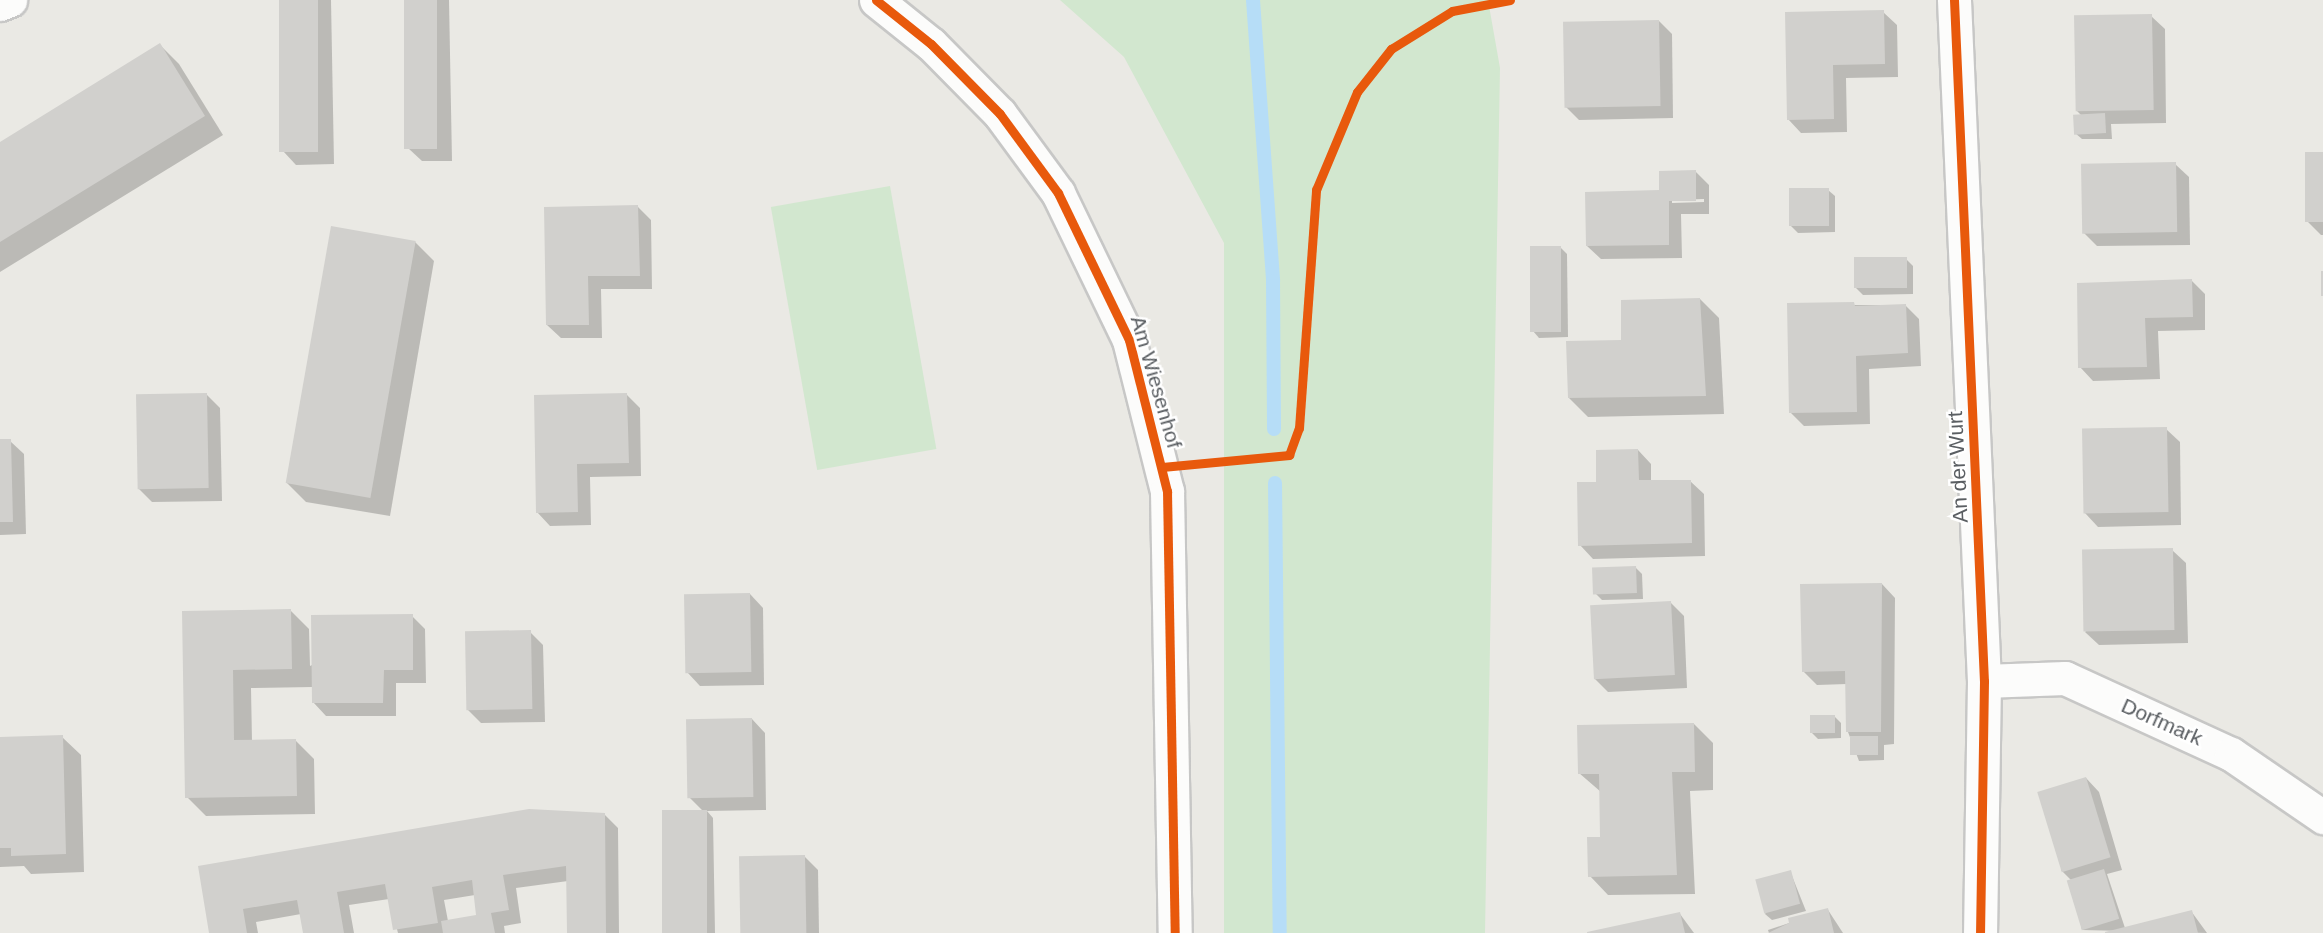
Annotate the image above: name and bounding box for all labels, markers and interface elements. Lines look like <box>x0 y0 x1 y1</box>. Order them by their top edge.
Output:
street label: Am Wiesenhof <box>1125 313 1187 451</box>
street label: An der Wurt <box>1942 411 1974 523</box>
street label: Dorfmark <box>2117 693 2207 751</box>

